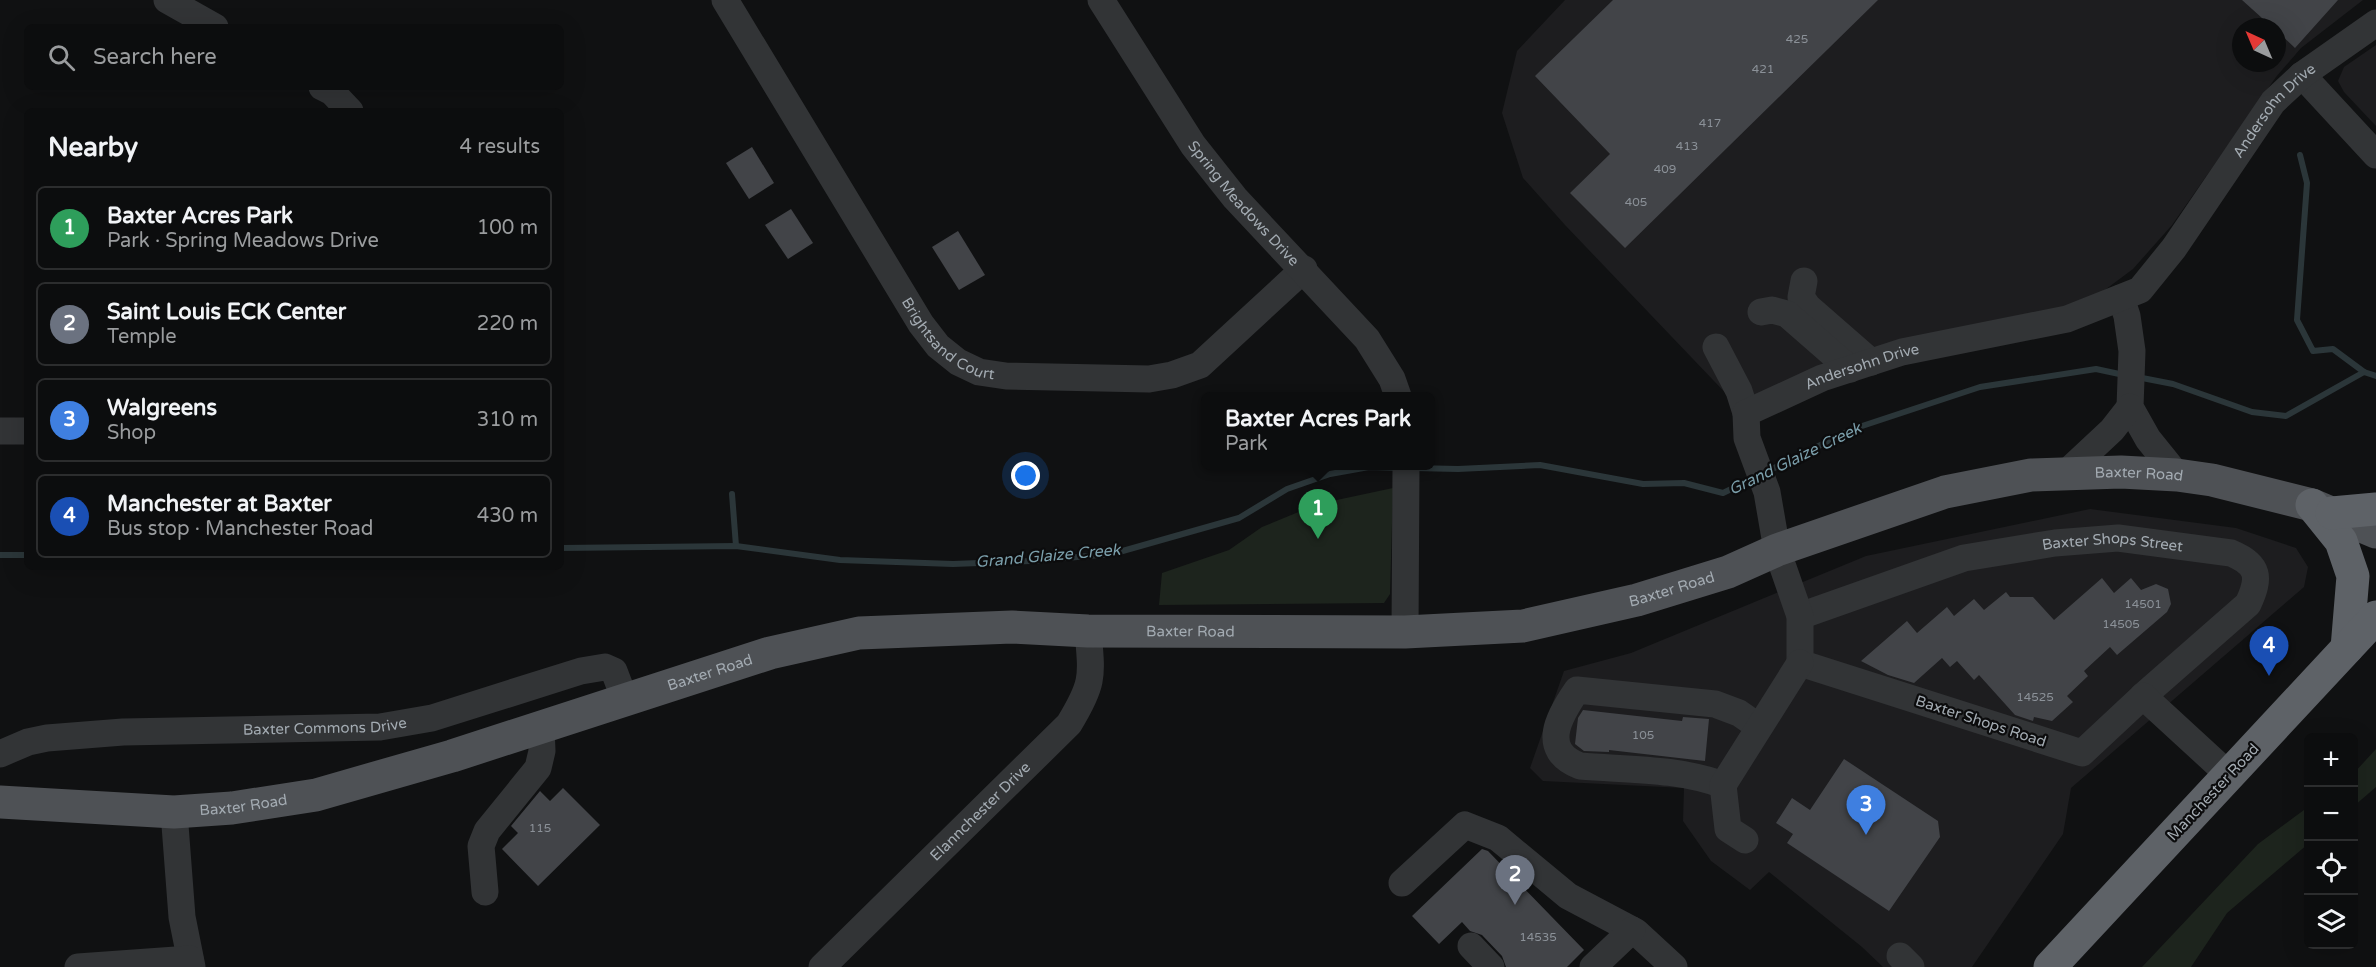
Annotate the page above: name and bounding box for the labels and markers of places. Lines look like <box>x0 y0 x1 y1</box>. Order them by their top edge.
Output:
pin: 1 <box>1298 490 1338 539</box>
pin: 4 <box>2250 626 2288 676</box>
pin: 3 <box>1846 786 1886 835</box>
pin: 2 <box>1496 856 1534 905</box>

